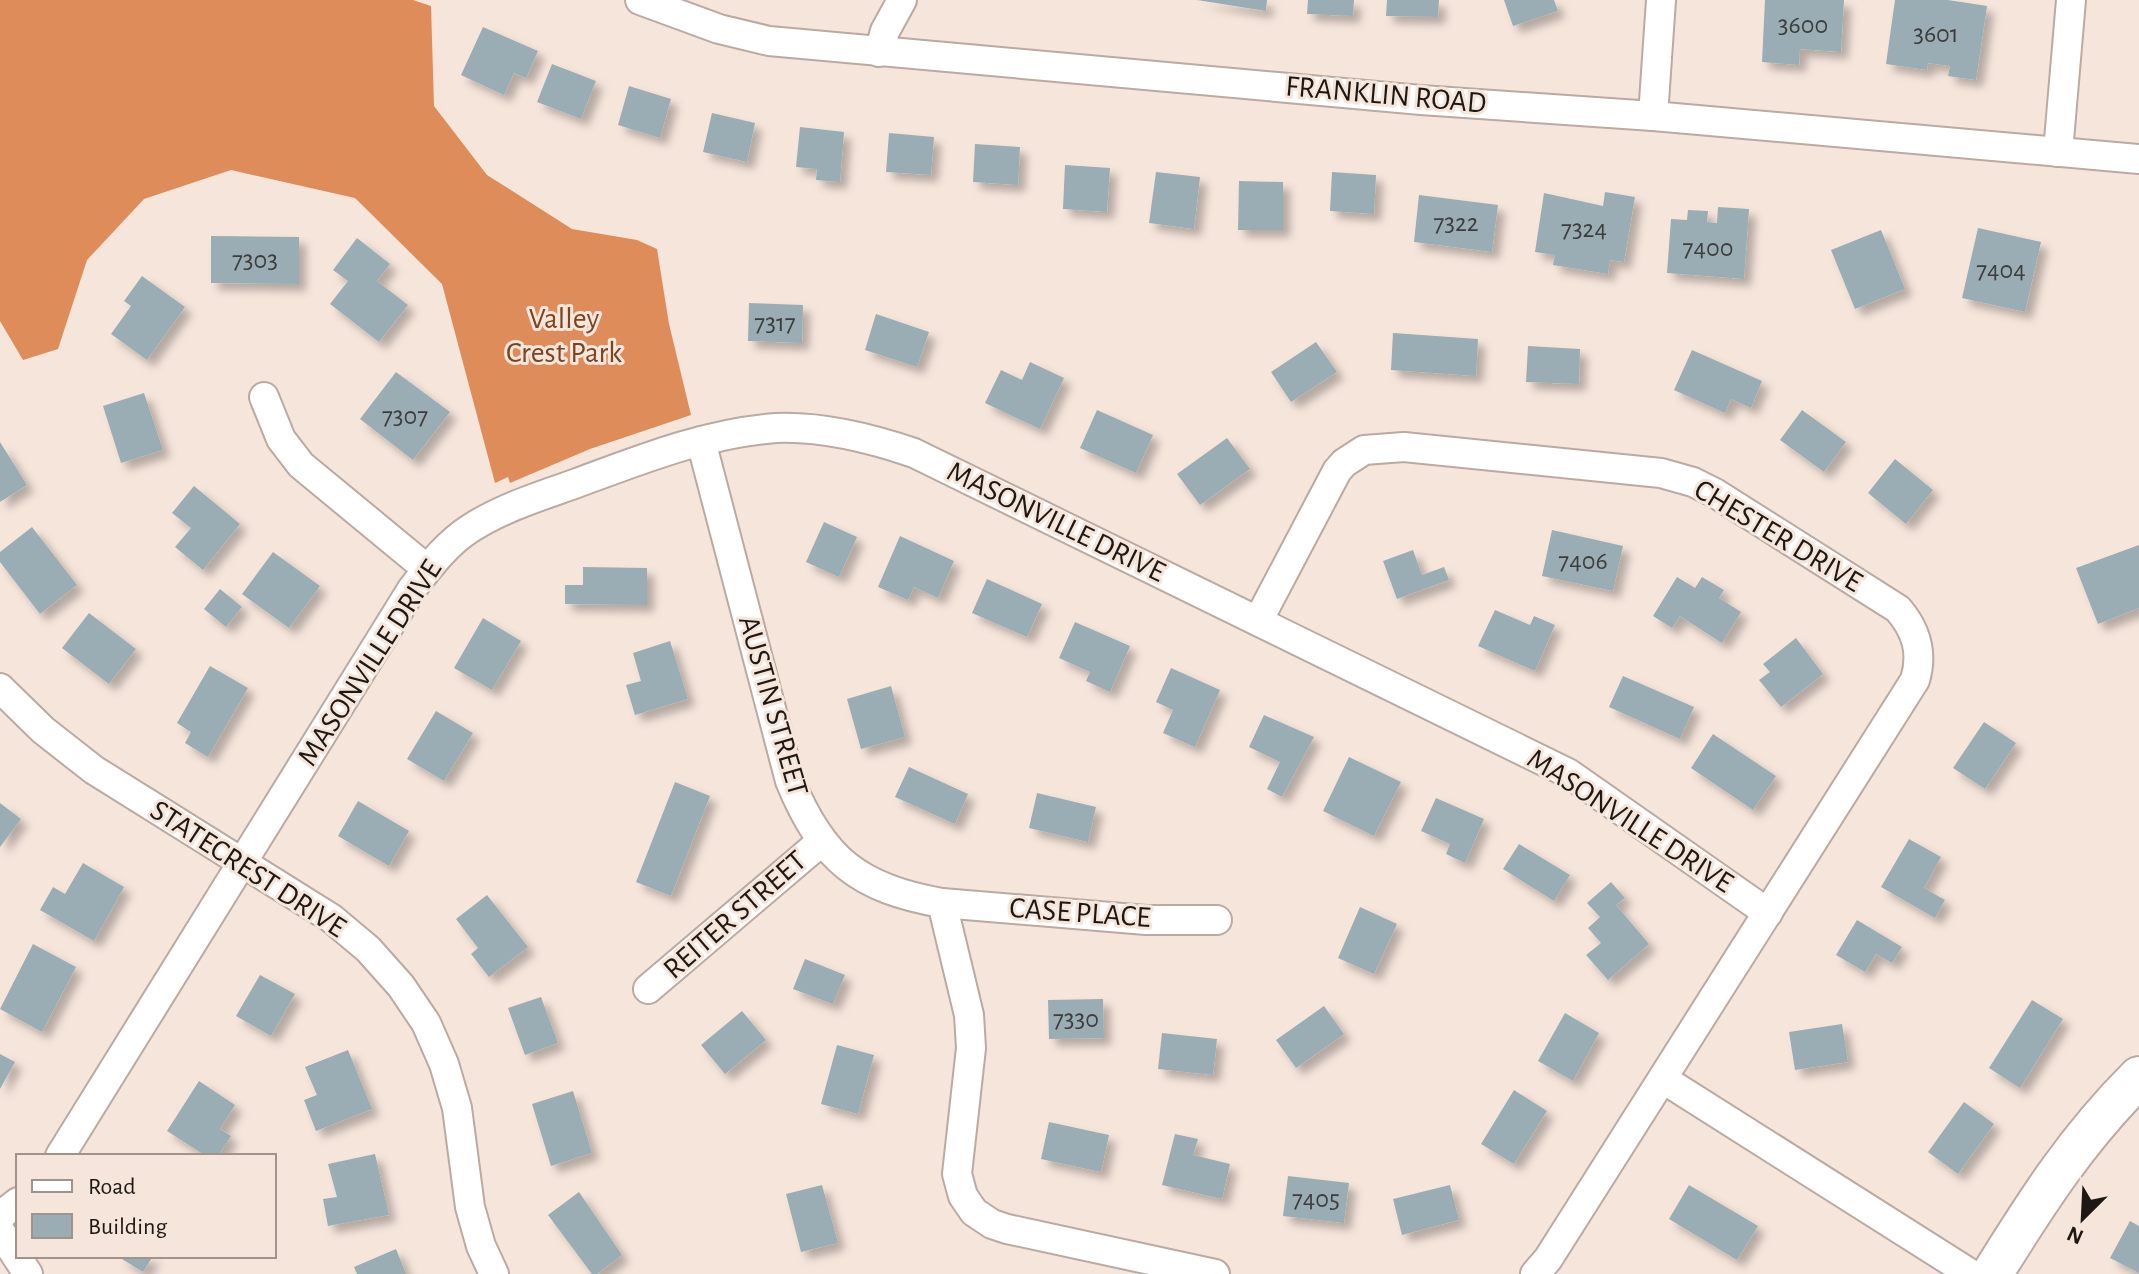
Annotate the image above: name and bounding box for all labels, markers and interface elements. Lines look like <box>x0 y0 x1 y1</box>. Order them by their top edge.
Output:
house number: 3600 <box>1778 12 1828 38</box>
house number: 3601 <box>1913 21 1959 47</box>
street label: FRANKLIN ROAD <box>1284 71 1488 119</box>
house number: 7322 <box>1433 210 1479 236</box>
house number: 7324 <box>1561 216 1607 242</box>
house number: 7400 <box>1683 235 1733 261</box>
house number: 7303 <box>232 247 278 273</box>
house number: 7404 <box>1976 257 2026 283</box>
park label: Valley Crest Park <box>506 304 622 368</box>
house number: 7317 <box>754 310 796 336</box>
house number: 7307 <box>382 403 428 429</box>
street label: MASONVILLE DRIVE <box>942 456 1170 588</box>
street label: CHESTER DRIVE <box>1689 474 1867 598</box>
house number: 7406 <box>1558 548 1608 574</box>
street label: MASONVILLE DRIVE <box>292 555 448 771</box>
street label: AUSTIN STREET <box>733 612 813 800</box>
street label: MASONVILLE DRIVE <box>1522 743 1738 899</box>
street label: STATECREST DRIVE <box>145 795 351 943</box>
street label: REITER STREET <box>658 845 812 985</box>
street label: CASE PLACE <box>1008 893 1152 933</box>
house number: 7330 <box>1053 1006 1099 1032</box>
legend <box>16 1154 276 1258</box>
text: Road <box>88 1175 136 1199</box>
north arrow <box>2043 1178 2123 1258</box>
house number: 7405 <box>1292 1186 1340 1212</box>
text: Building <box>88 1215 167 1239</box>
text: N <box>2064 1222 2087 1249</box>

